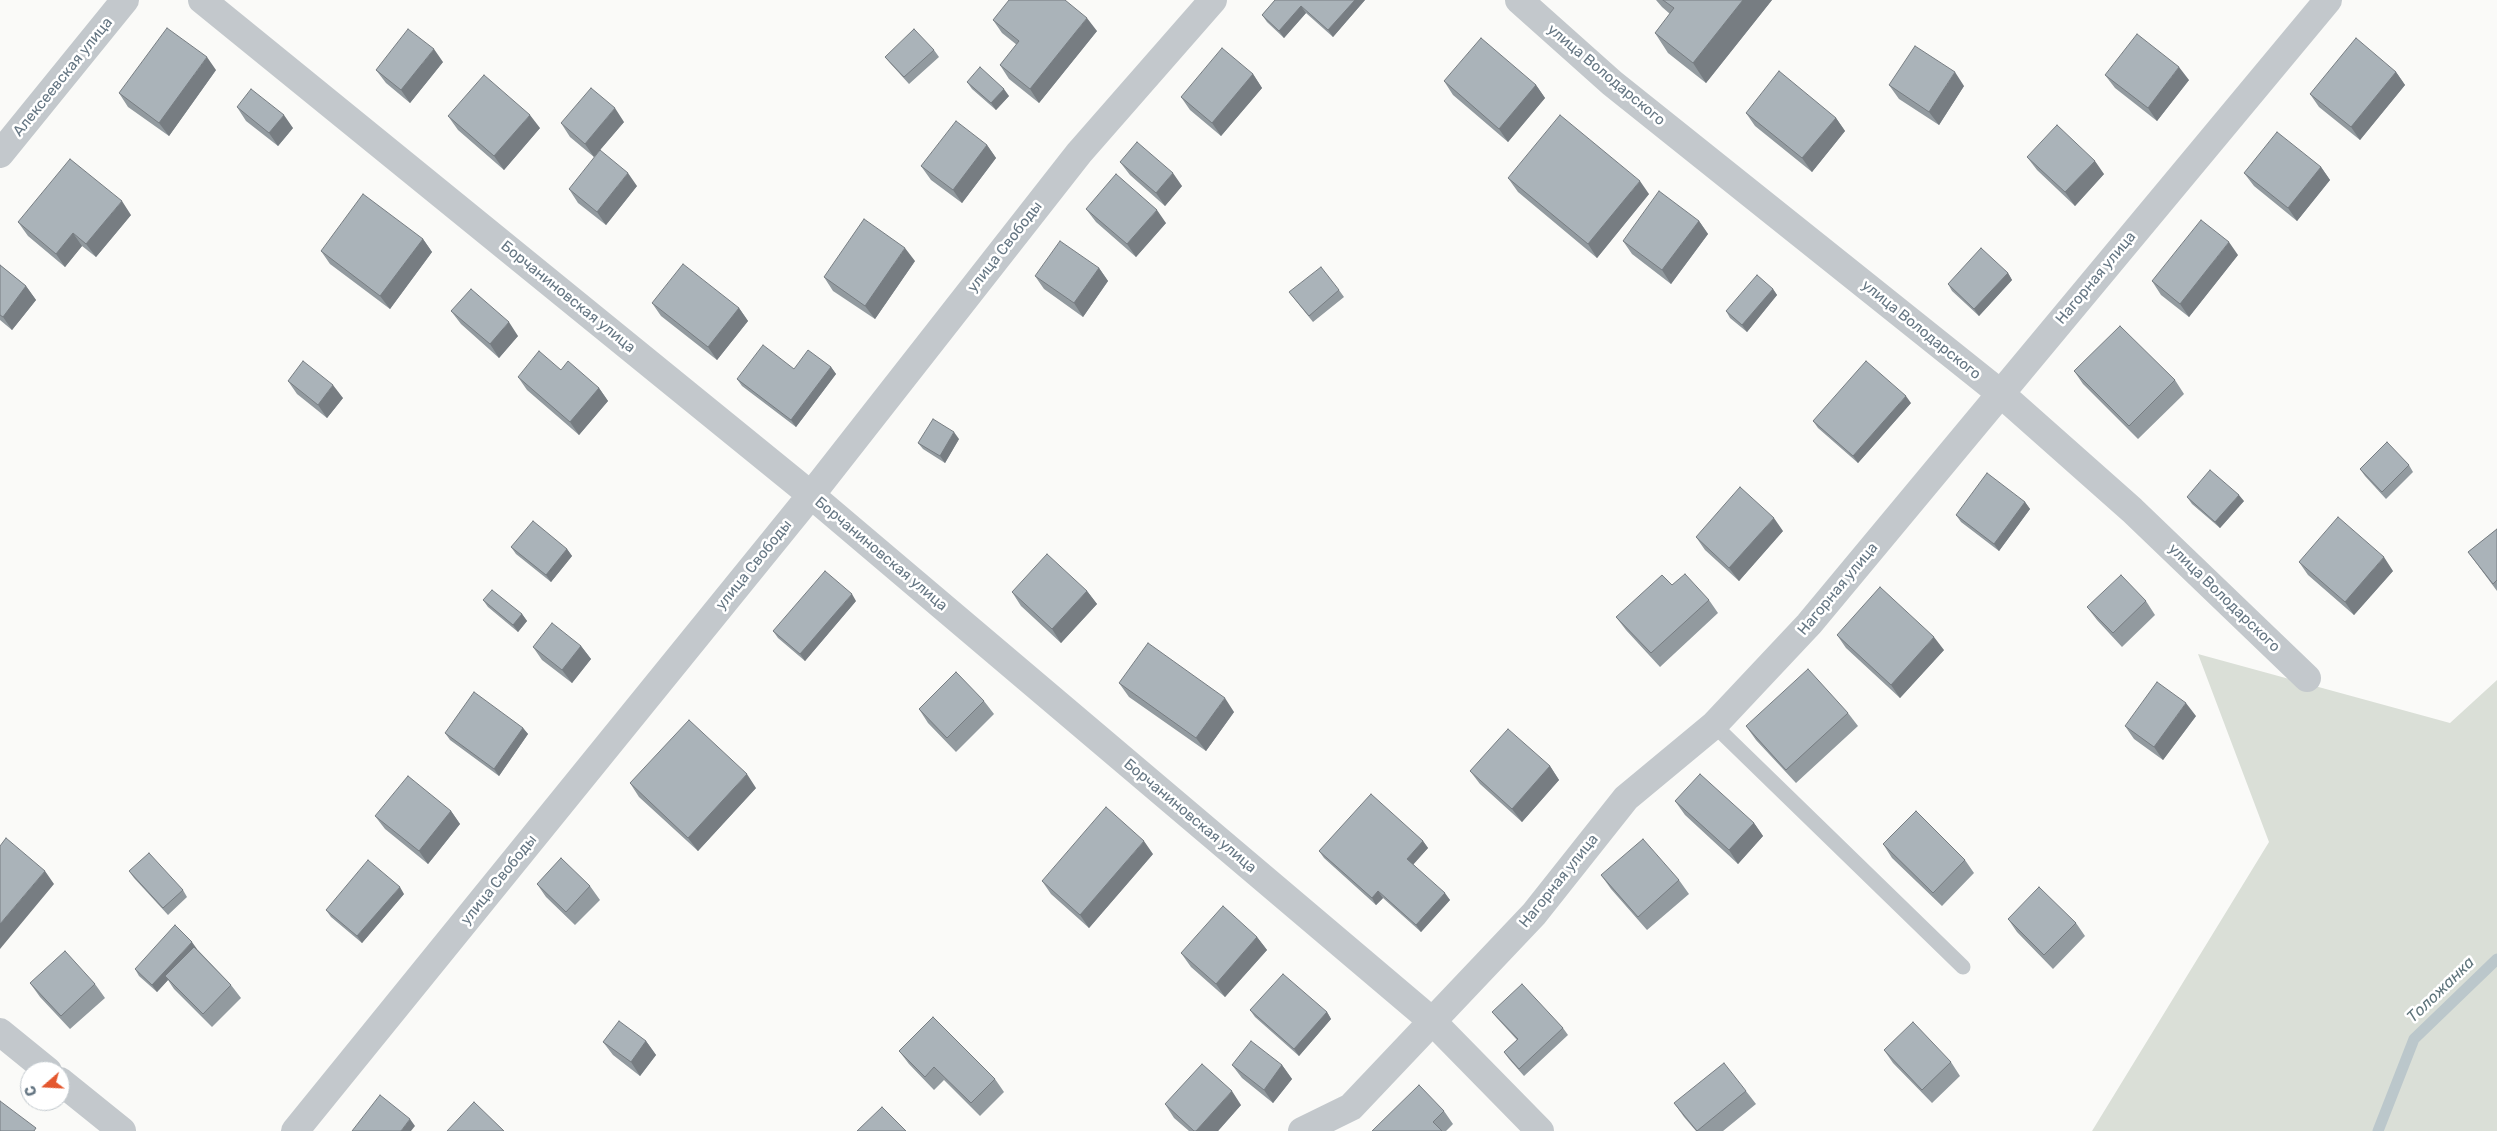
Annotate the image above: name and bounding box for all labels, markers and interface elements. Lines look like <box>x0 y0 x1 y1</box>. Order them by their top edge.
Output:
street label: Алексеевская улица <box>9 14 117 140</box>
street label: улица Володарского <box>1543 20 1669 130</box>
street label: улица Свободы <box>964 198 1046 296</box>
street label: Нагорная улица <box>2052 228 2140 328</box>
street label: Борчаниновская улица <box>497 237 639 357</box>
street label: улица Володарского <box>1858 276 1984 384</box>
street label: Борчаниновская улица <box>811 493 951 615</box>
street label: улица Свободы <box>712 516 796 614</box>
street label: Нагорная улица <box>1794 539 1882 639</box>
street label: улица Володарского <box>2164 540 2284 656</box>
street label: Борчаниновская улица <box>1120 755 1260 877</box>
street label: улица Свободы <box>457 831 541 929</box>
street label: Нагорная улица <box>1516 831 1602 931</box>
water label: Толожанка <box>2403 953 2479 1027</box>
north arrow <box>20 1061 70 1111</box>
text: С <box>22 1083 41 1098</box>

